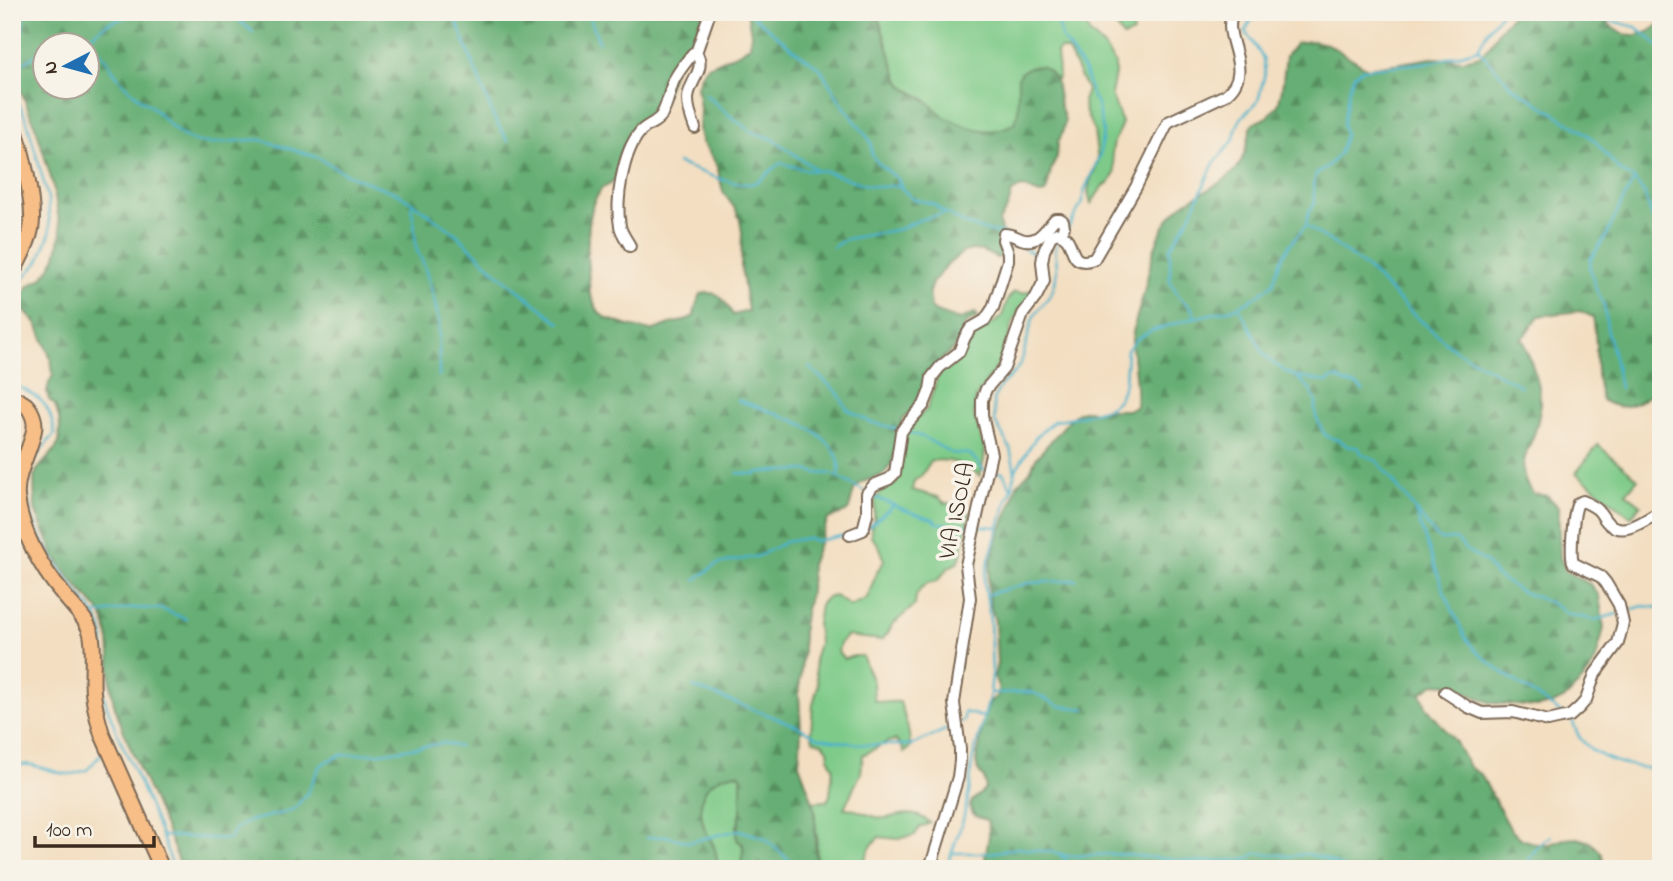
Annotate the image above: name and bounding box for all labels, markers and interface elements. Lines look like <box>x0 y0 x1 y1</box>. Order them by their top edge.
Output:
north arrow <box>32 32 102 102</box>
text: N <box>37 60 66 75</box>
street label: VIA ISOLA <box>930 459 985 564</box>
scale bar <box>35 804 154 848</box>
text: 100 m <box>46 816 92 846</box>

